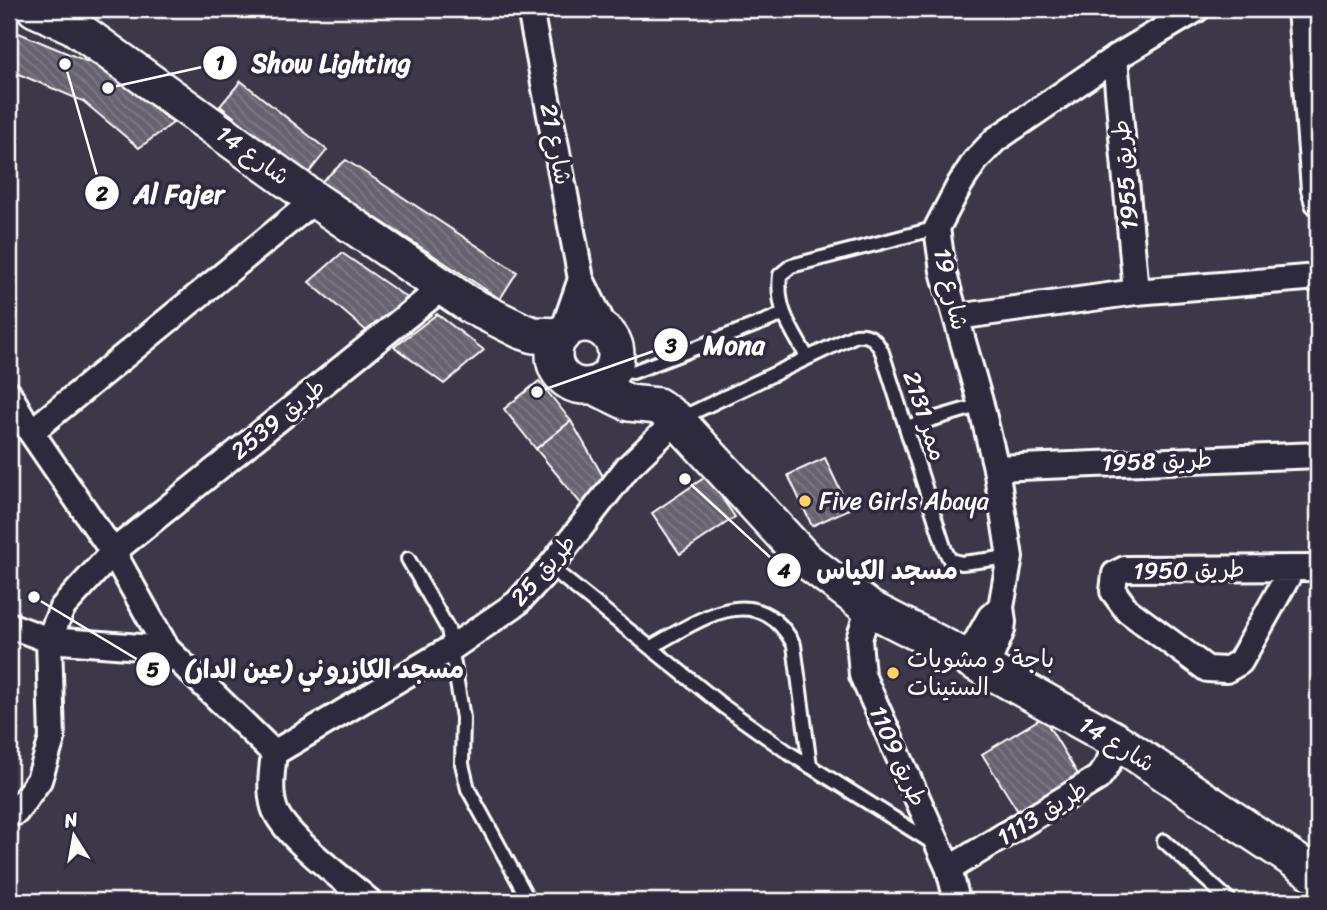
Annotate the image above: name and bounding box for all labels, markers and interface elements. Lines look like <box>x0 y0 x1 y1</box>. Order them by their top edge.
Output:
callout: Show Lighting <box>203 39 425 86</box>
text: Show Lighting <box>250 40 411 86</box>
text: 1 <box>215 44 225 82</box>
street label: شارع 21 <box>528 100 584 188</box>
street label: شارع 14 <box>207 113 299 197</box>
street label: طريق 1955 <box>1099 118 1151 232</box>
callout: Al Fajer <box>85 170 239 217</box>
text: Al Fajer <box>133 171 227 217</box>
text: 2 <box>95 175 108 213</box>
street label: شارع 19 <box>921 244 981 334</box>
callout: Mona <box>654 322 778 369</box>
text: Mona <box>702 322 766 368</box>
text: 3 <box>664 327 677 365</box>
street label: ممر 2131 <box>891 365 959 467</box>
street label: طريق 2539 <box>221 367 335 471</box>
street label: طريق 1958 <box>1101 438 1213 484</box>
place label: Five Girls Abaya <box>819 480 990 522</box>
marker: Five Girls Abaya <box>797 493 813 509</box>
street label: طريق 25 <box>499 524 587 616</box>
callout: مسجد الكياس <box>767 547 971 594</box>
text: مسجد الكياس <box>816 547 958 593</box>
street label: طريق 1950 <box>1133 548 1245 592</box>
text: 4 <box>776 552 791 590</box>
place label: باجة و مشويات الستينات <box>907 638 1054 708</box>
callout: مسجد الكازروني (عين الدار) <box>135 646 478 693</box>
text: مسجد الكازروني (عين الدار) <box>184 646 464 693</box>
text: 5 <box>147 651 160 689</box>
marker: باجة و مشويات الستينات <box>885 665 901 681</box>
street label: طريق 1109 <box>857 699 939 813</box>
street label: شارع 14 <box>1070 704 1164 784</box>
street label: طريق 1113 <box>988 769 1096 857</box>
north arrow <box>38 802 108 872</box>
text: N <box>60 802 81 837</box>

